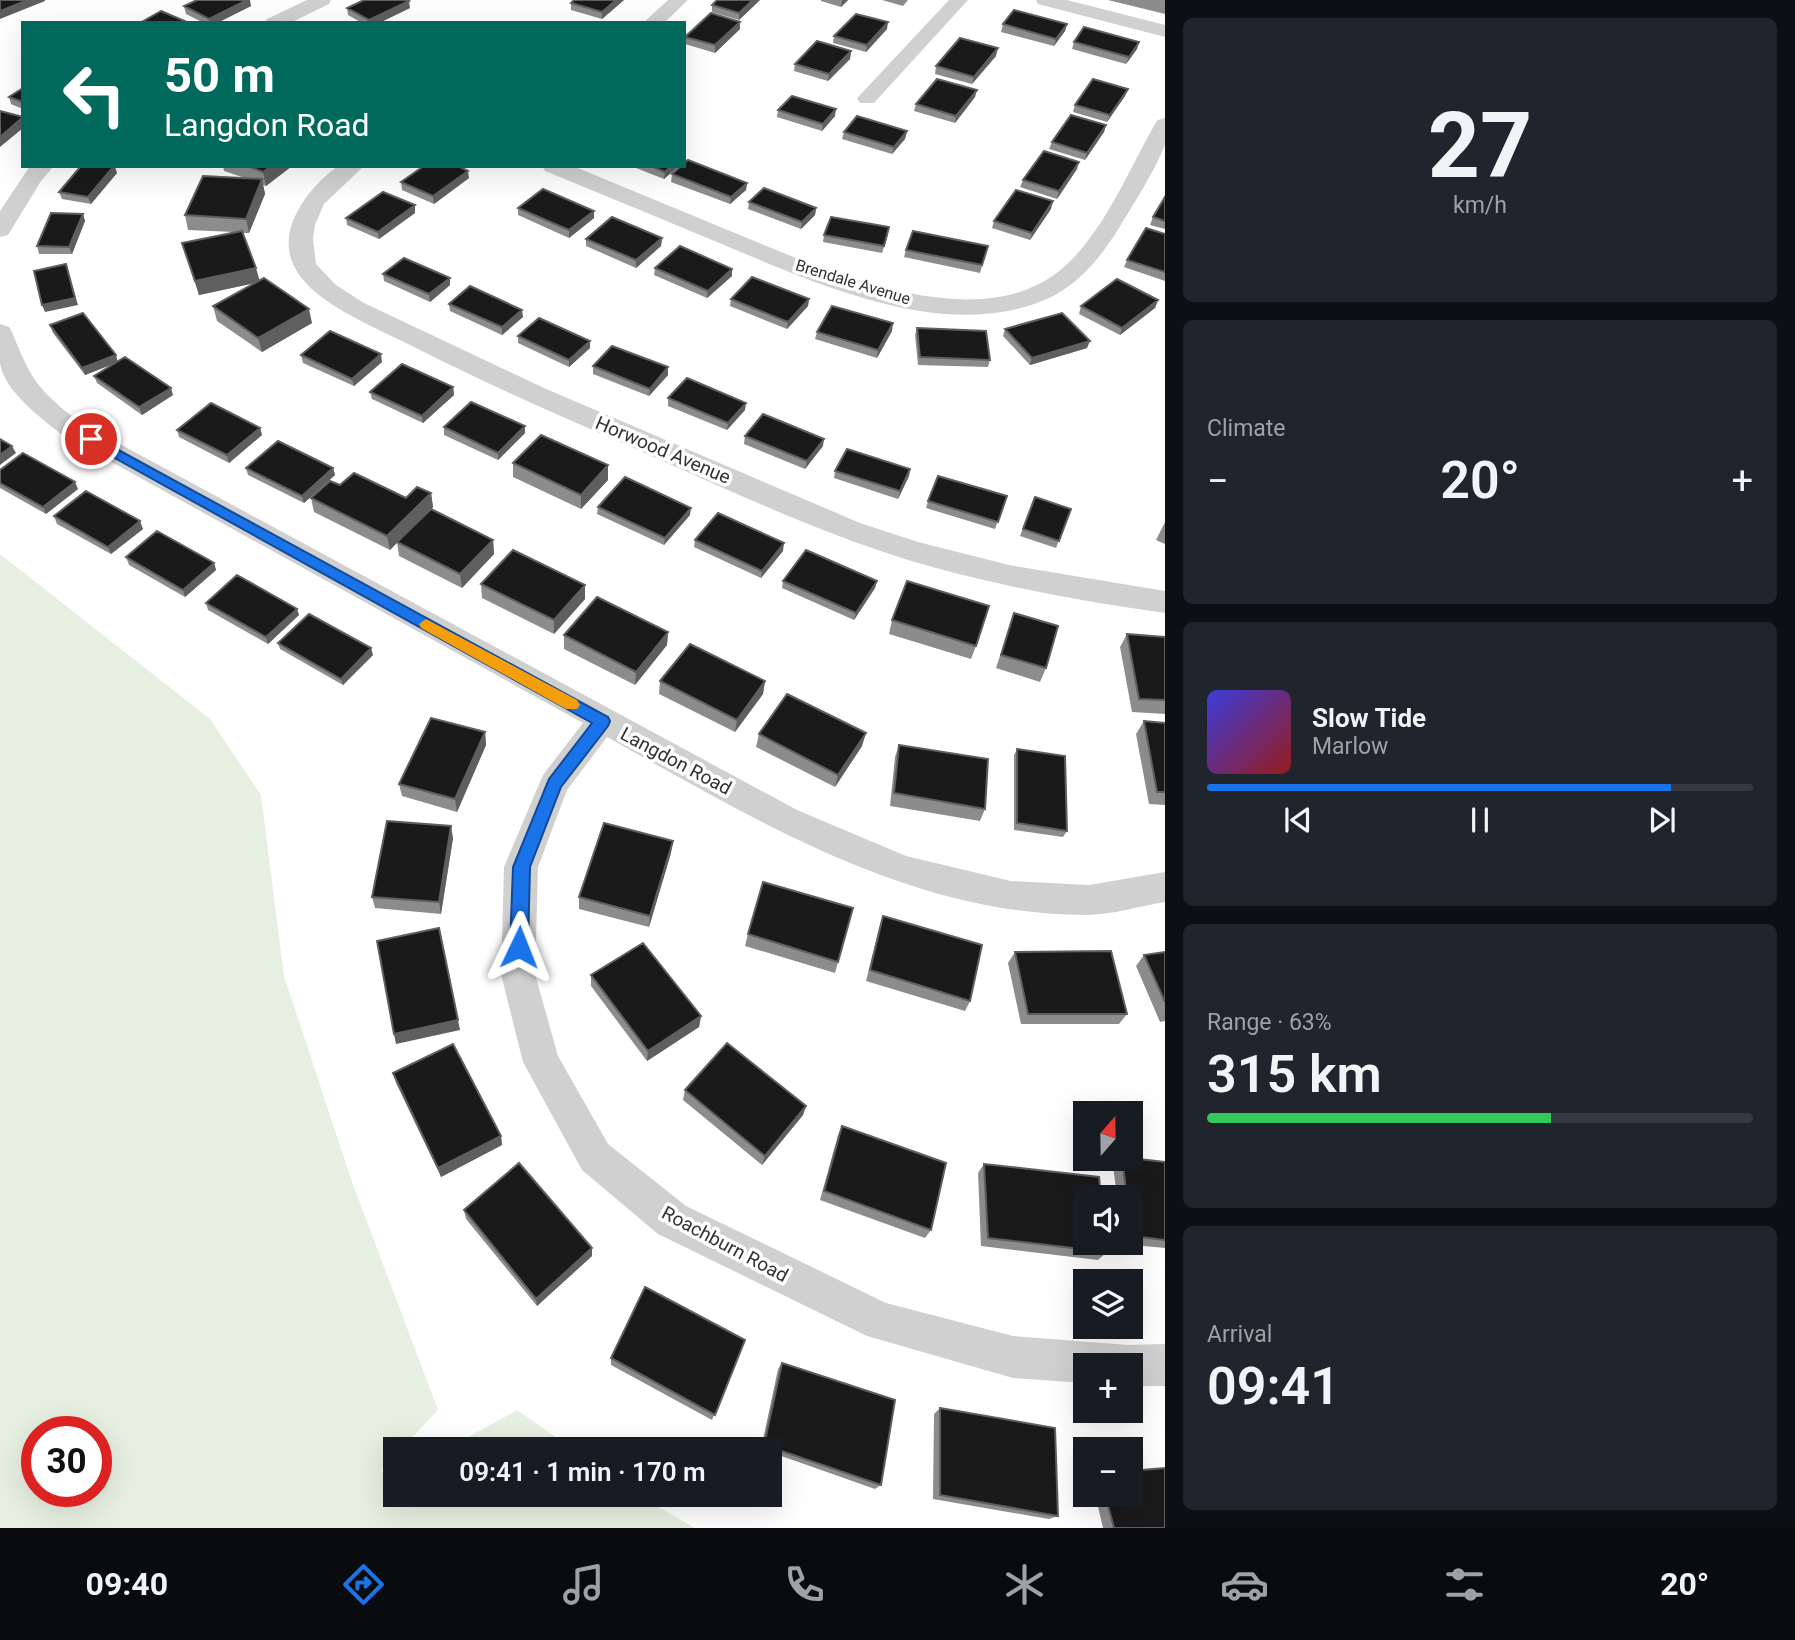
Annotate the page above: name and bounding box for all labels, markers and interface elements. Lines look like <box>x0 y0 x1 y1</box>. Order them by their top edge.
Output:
text: 50 m <box>164 47 275 104</box>
icon: left <box>49 49 140 140</box>
text: 27 <box>1428 93 1532 199</box>
text: Langdon Road <box>164 106 370 144</box>
text: km/h <box>1453 192 1507 219</box>
street label: Brendale Avenue <box>793 256 913 308</box>
pin <box>61 409 121 469</box>
street label: Horwood Avenue <box>592 411 734 489</box>
text: Climate <box>1207 415 1286 442</box>
icon: arrive <box>72 420 110 458</box>
text: 20° <box>1440 450 1520 511</box>
text: − <box>1207 459 1229 503</box>
text: + <box>1731 459 1753 503</box>
text: Slow Tide <box>1312 703 1426 733</box>
street label: Langdon Road <box>617 722 735 800</box>
text: Marlow <box>1312 733 1388 760</box>
icon: previous <box>1279 801 1317 839</box>
icon: pause <box>1461 801 1499 839</box>
icon: next <box>1643 801 1681 839</box>
position arrow <box>482 910 556 984</box>
text: Range · 63% <box>1207 1009 1332 1036</box>
text: 315 km <box>1207 1044 1382 1105</box>
north arrow <box>1073 1101 1143 1171</box>
map controls <box>1073 1101 1143 1507</box>
button: sound <box>1073 1185 1143 1255</box>
street label: Roachburn Road <box>658 1201 792 1287</box>
button: layers <box>1073 1269 1143 1339</box>
text: Arrival <box>1207 1321 1272 1348</box>
button: + <box>1073 1353 1143 1423</box>
text: 09:41 <box>1207 1356 1340 1417</box>
speed limit sign: 30 <box>21 1416 112 1507</box>
button: − <box>1073 1437 1143 1507</box>
text: 09:41 · 1 min · 170 m <box>459 1457 706 1487</box>
icon: directions <box>339 1560 388 1609</box>
icon: music <box>559 1560 608 1609</box>
icon: phone <box>780 1560 829 1609</box>
icon: climate <box>1000 1560 1049 1609</box>
icon: car <box>1220 1560 1269 1609</box>
icon: filters <box>1440 1560 1489 1609</box>
text: 09:40 <box>86 1565 168 1603</box>
text: 20° <box>1660 1565 1709 1603</box>

